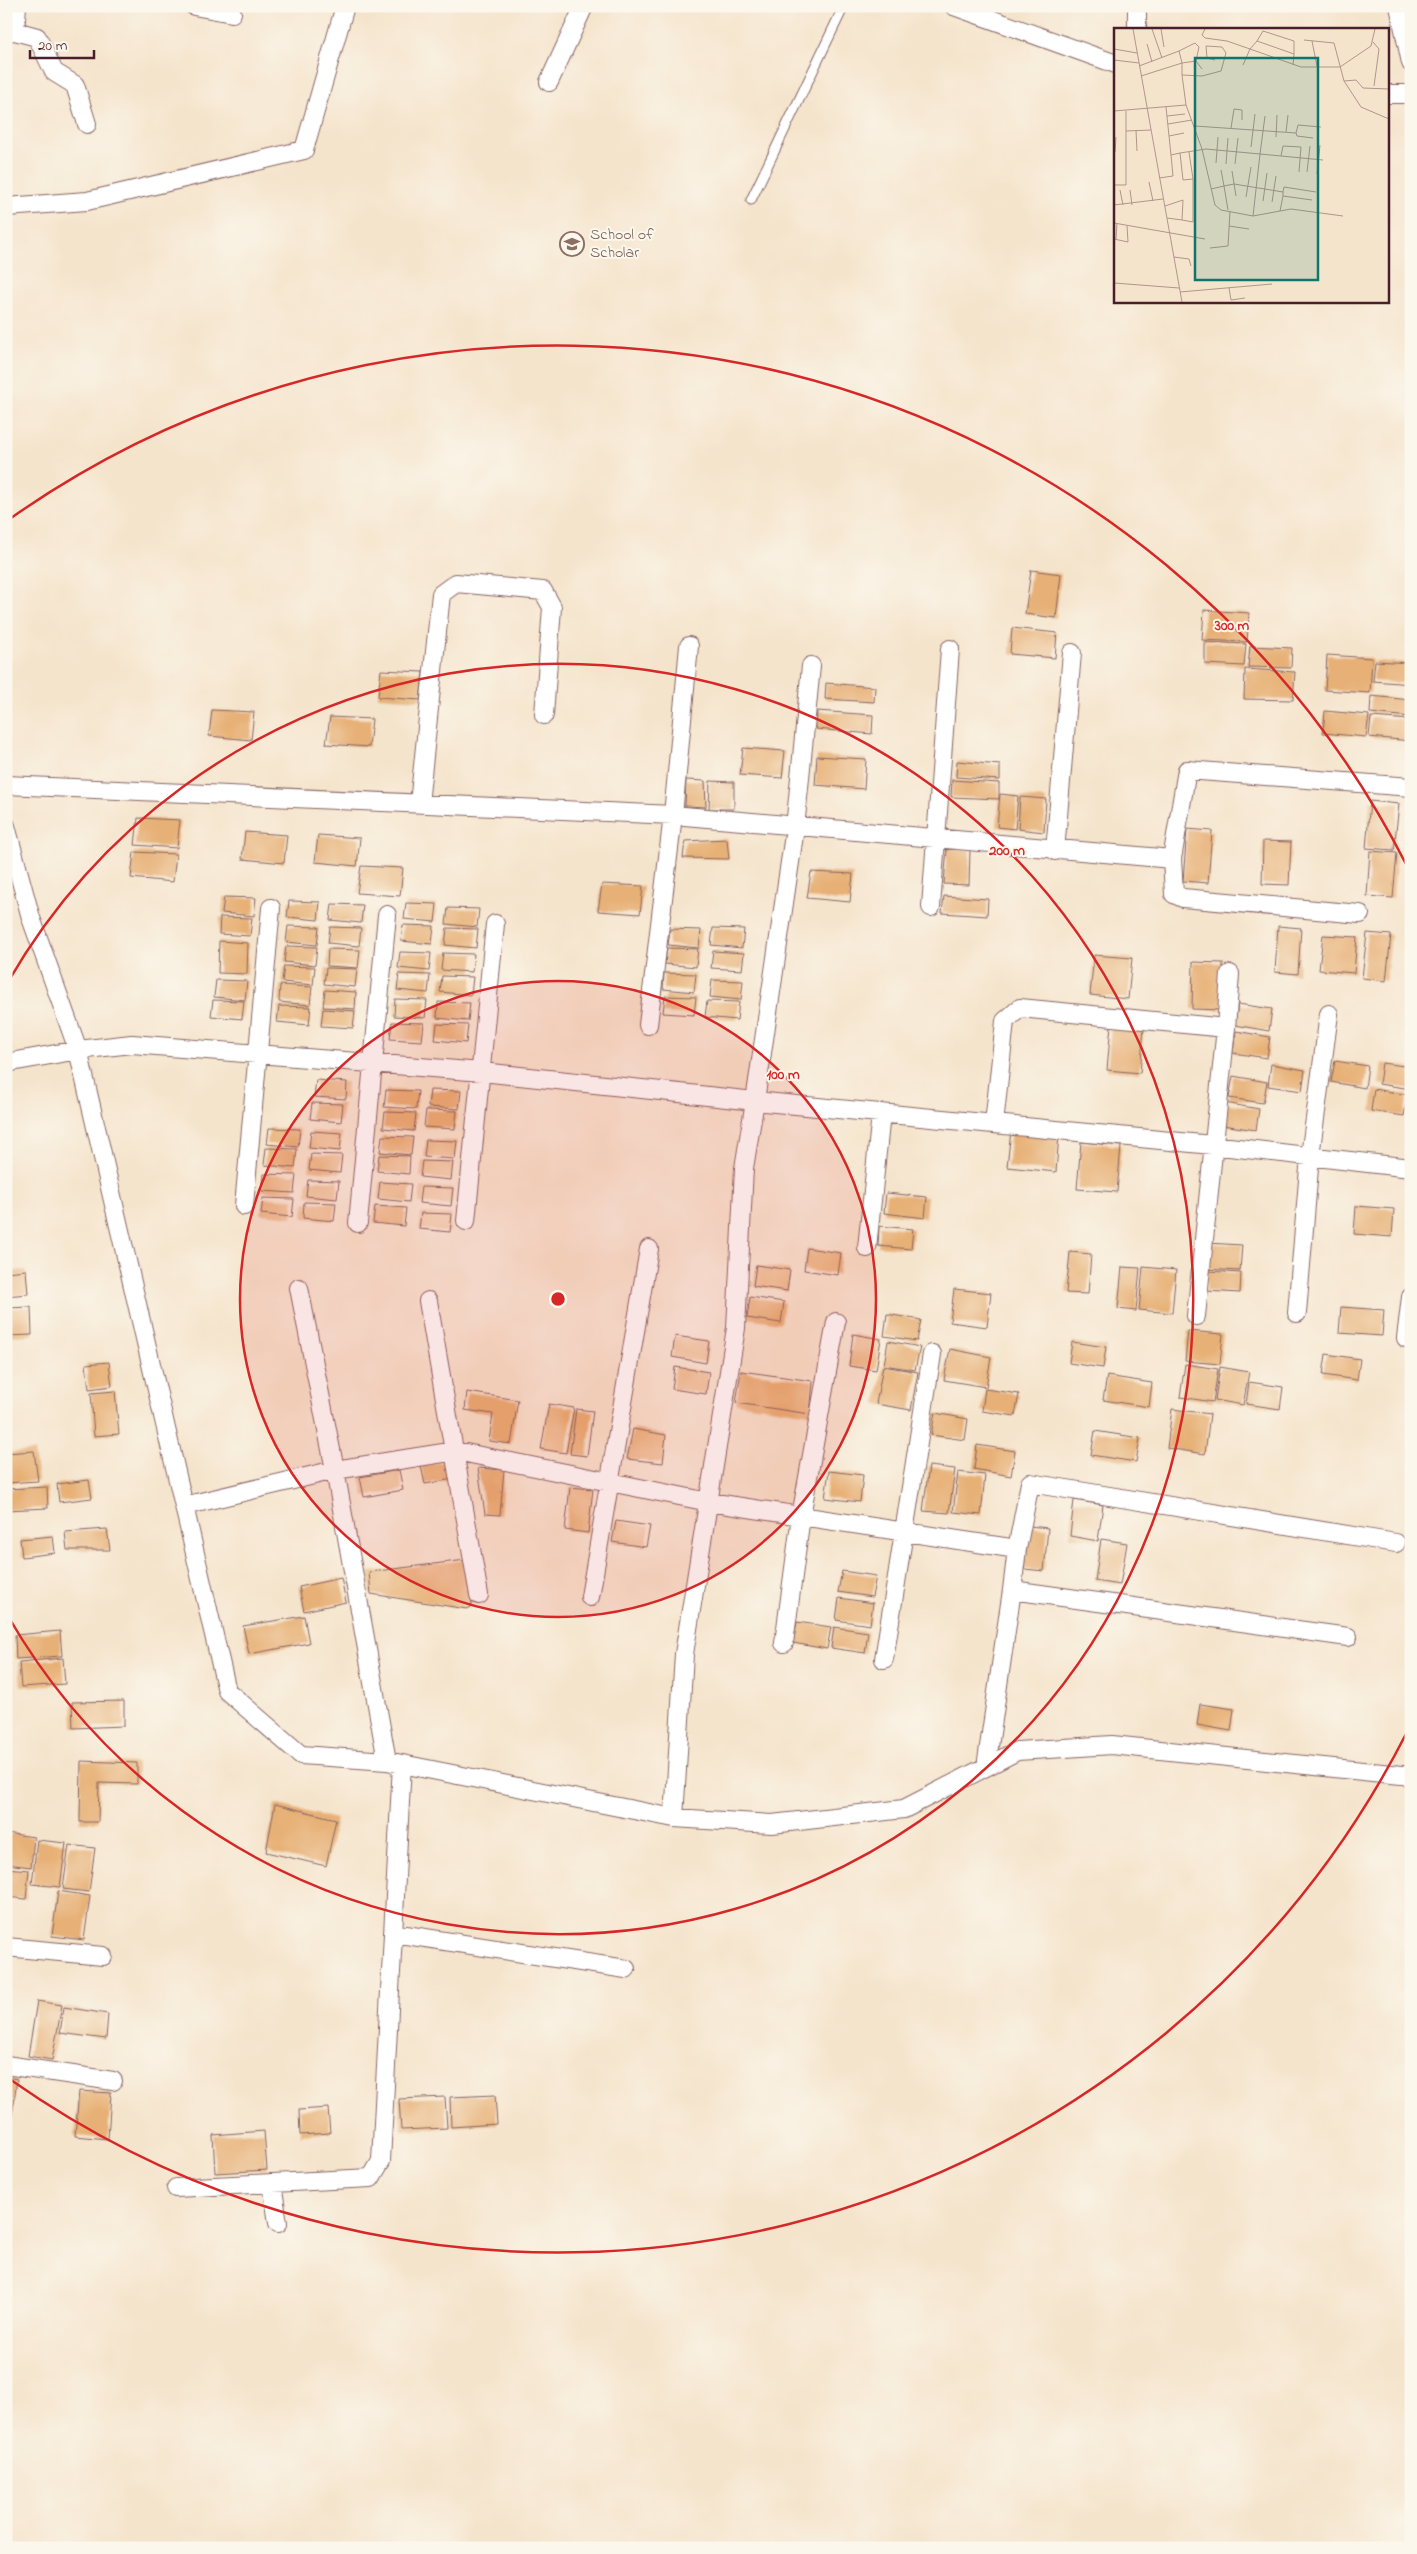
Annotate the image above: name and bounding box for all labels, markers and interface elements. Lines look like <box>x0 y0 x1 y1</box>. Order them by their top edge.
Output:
scale bar <box>30 28 94 60</box>
inset map <box>1114 28 1390 302</box>
text: 20 m <box>38 35 68 57</box>
place label: School of Scholar <box>590 223 654 265</box>
school or university icon: School of Scholar <box>559 231 585 257</box>
text: 300 m <box>1214 615 1250 637</box>
text: 200 m <box>988 840 1025 862</box>
text: 100 m <box>766 1064 800 1086</box>
centre of rings <box>549 1290 567 1308</box>

